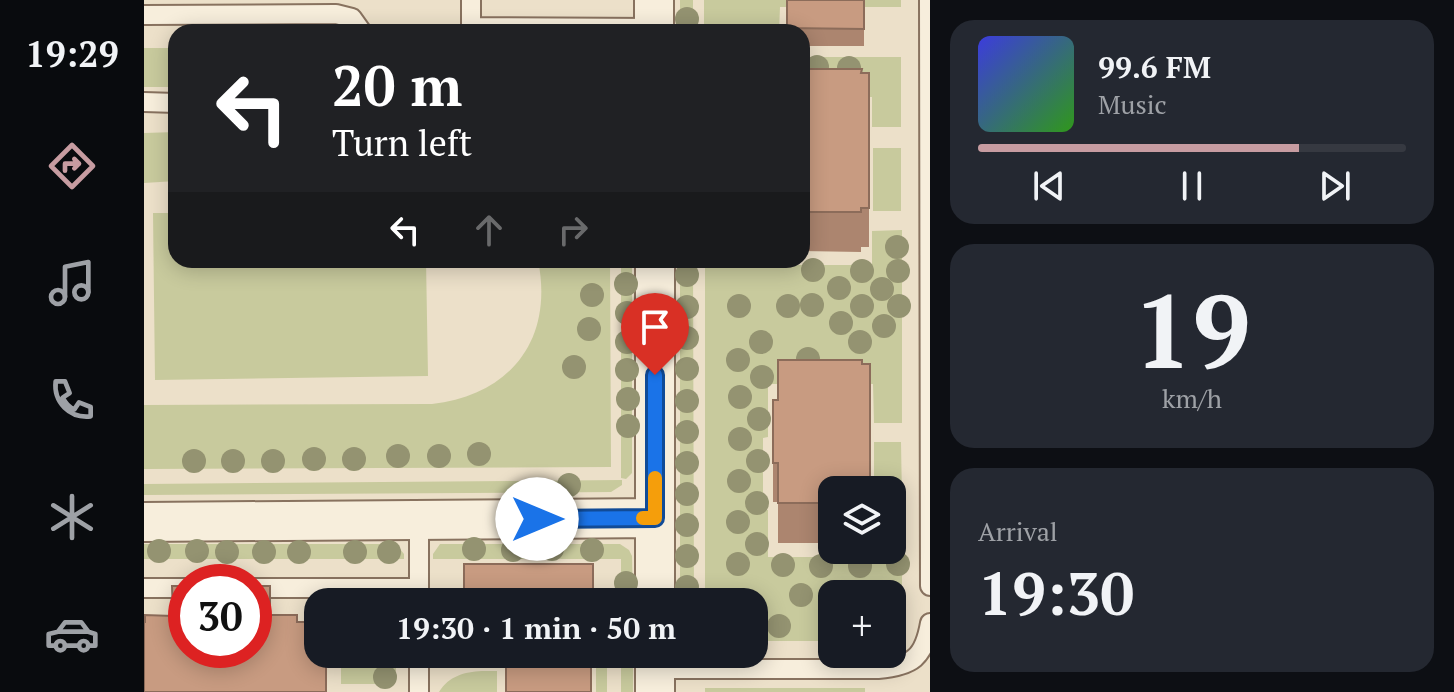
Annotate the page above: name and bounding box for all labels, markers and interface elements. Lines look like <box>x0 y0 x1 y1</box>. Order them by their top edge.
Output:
text: 19:29 <box>25 30 119 77</box>
text: 99.6 FM <box>1098 47 1211 87</box>
text: 20 m <box>332 48 462 122</box>
icon: left <box>200 56 304 160</box>
text: Music <box>1098 87 1167 121</box>
text: Turn left <box>332 119 472 166</box>
icon: directions <box>44 138 100 194</box>
icon: previous <box>1027 164 1071 208</box>
icon: pause <box>1170 164 1214 208</box>
icon: next <box>1313 164 1357 208</box>
icon: left <box>383 208 427 252</box>
icon: ahead <box>467 208 511 252</box>
icon: right <box>551 208 595 252</box>
icon: music <box>44 255 100 311</box>
text: 19 <box>1133 260 1251 398</box>
pin <box>621 293 689 375</box>
icon: arrive <box>633 305 677 349</box>
icon: phone <box>44 372 100 428</box>
text: km/h <box>1162 381 1222 415</box>
map controls <box>818 476 906 668</box>
button: layers <box>818 476 906 564</box>
position arrow <box>495 477 579 561</box>
icon: climate <box>44 489 100 545</box>
text: Arrival <box>978 514 1058 548</box>
text: 19:30 <box>978 553 1134 632</box>
speed limit sign: 30 <box>168 564 272 668</box>
button: + <box>818 580 906 668</box>
icon: car <box>44 606 100 662</box>
text: 19:30 · 1 min · 50 m <box>396 608 676 648</box>

